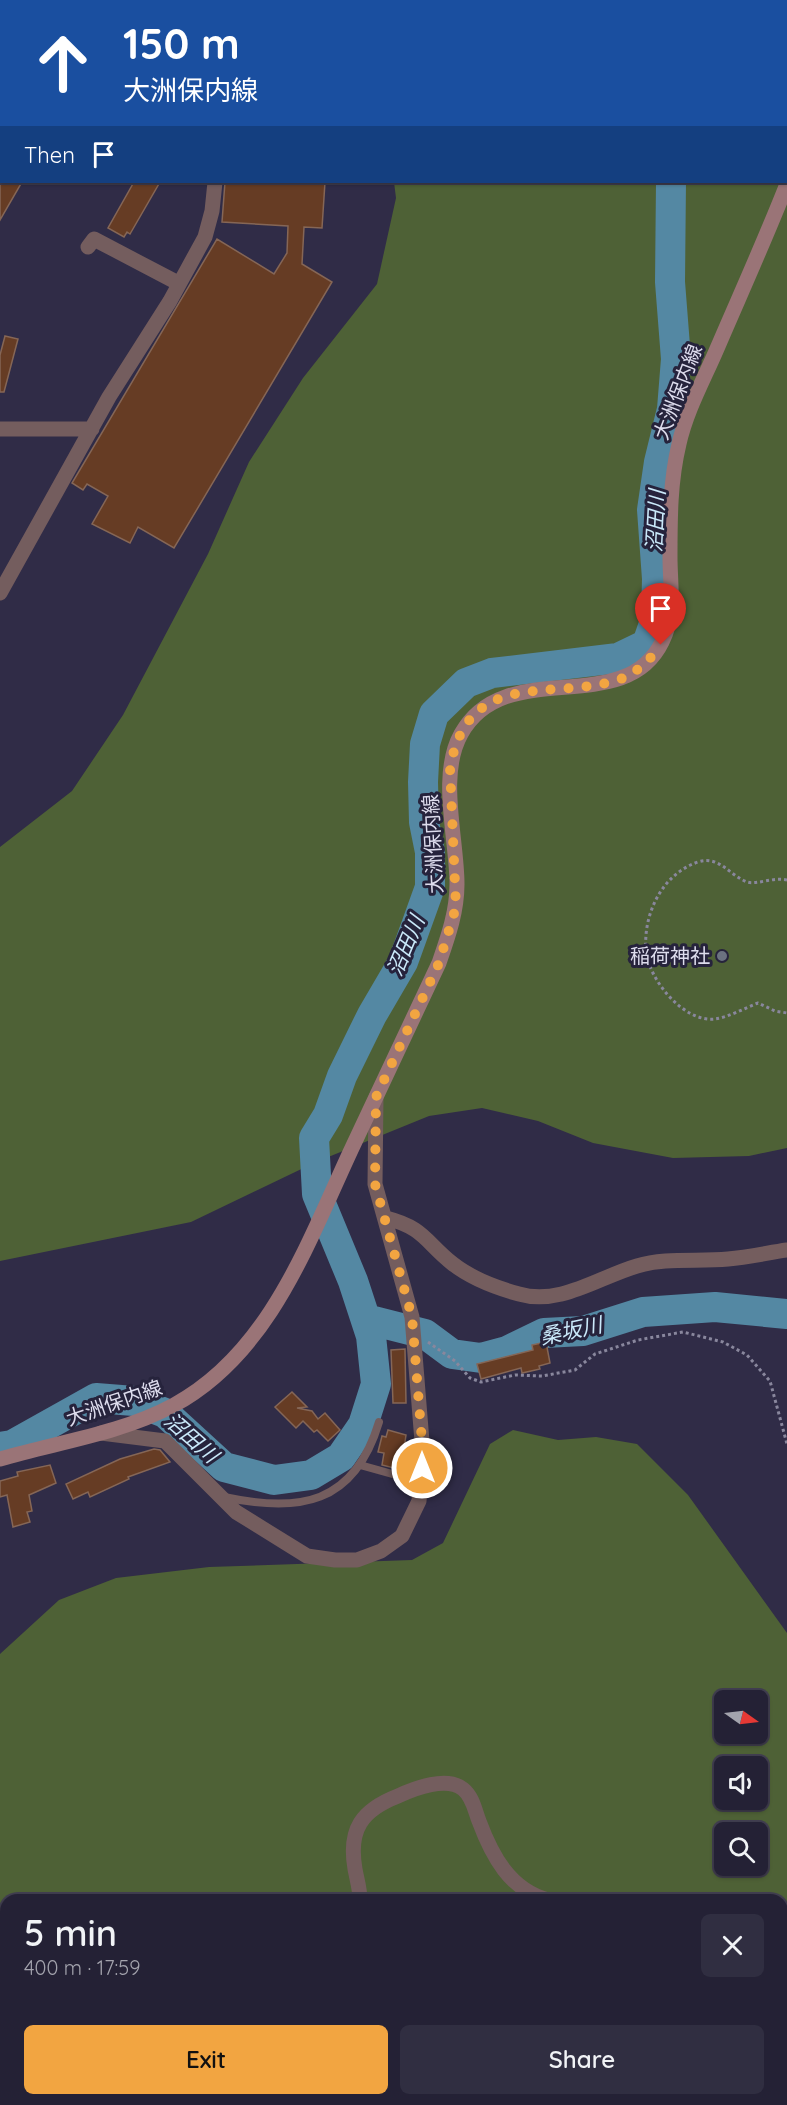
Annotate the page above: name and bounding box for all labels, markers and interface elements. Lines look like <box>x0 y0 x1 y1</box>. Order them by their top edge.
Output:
text: 150 m <box>123 17 240 70</box>
icon: ahead <box>24 24 102 102</box>
text: 大洲保内線 <box>123 73 258 107</box>
icon: arrive <box>87 138 120 171</box>
text: Then <box>24 141 75 169</box>
street label: 大洲保内線 <box>648 341 707 443</box>
water label: 沼田川 <box>640 487 670 553</box>
pin <box>635 583 686 645</box>
icon: arrive <box>644 592 677 625</box>
street label: 大洲保内線 <box>417 793 448 895</box>
water label: 沼田川 <box>381 910 430 980</box>
place label: 稲荷神社 <box>630 943 710 968</box>
marker: 稲荷神社 <box>715 949 729 963</box>
water label: 桑坂川 <box>537 1310 606 1349</box>
street label: 大洲保内線 <box>62 1374 165 1431</box>
water label: 沼田川 <box>159 1407 225 1469</box>
position arrow <box>390 1436 454 1500</box>
north arrow <box>714 1690 768 1744</box>
map controls <box>714 1690 768 1876</box>
button: sound <box>714 1756 768 1810</box>
button: search <box>714 1822 768 1876</box>
text: 5 min <box>24 1910 117 1955</box>
button: close <box>701 1914 764 1977</box>
text: 400 m · 17:59 <box>24 1955 140 1980</box>
button: Exit <box>24 2025 388 2094</box>
button: Share <box>400 2025 764 2094</box>

